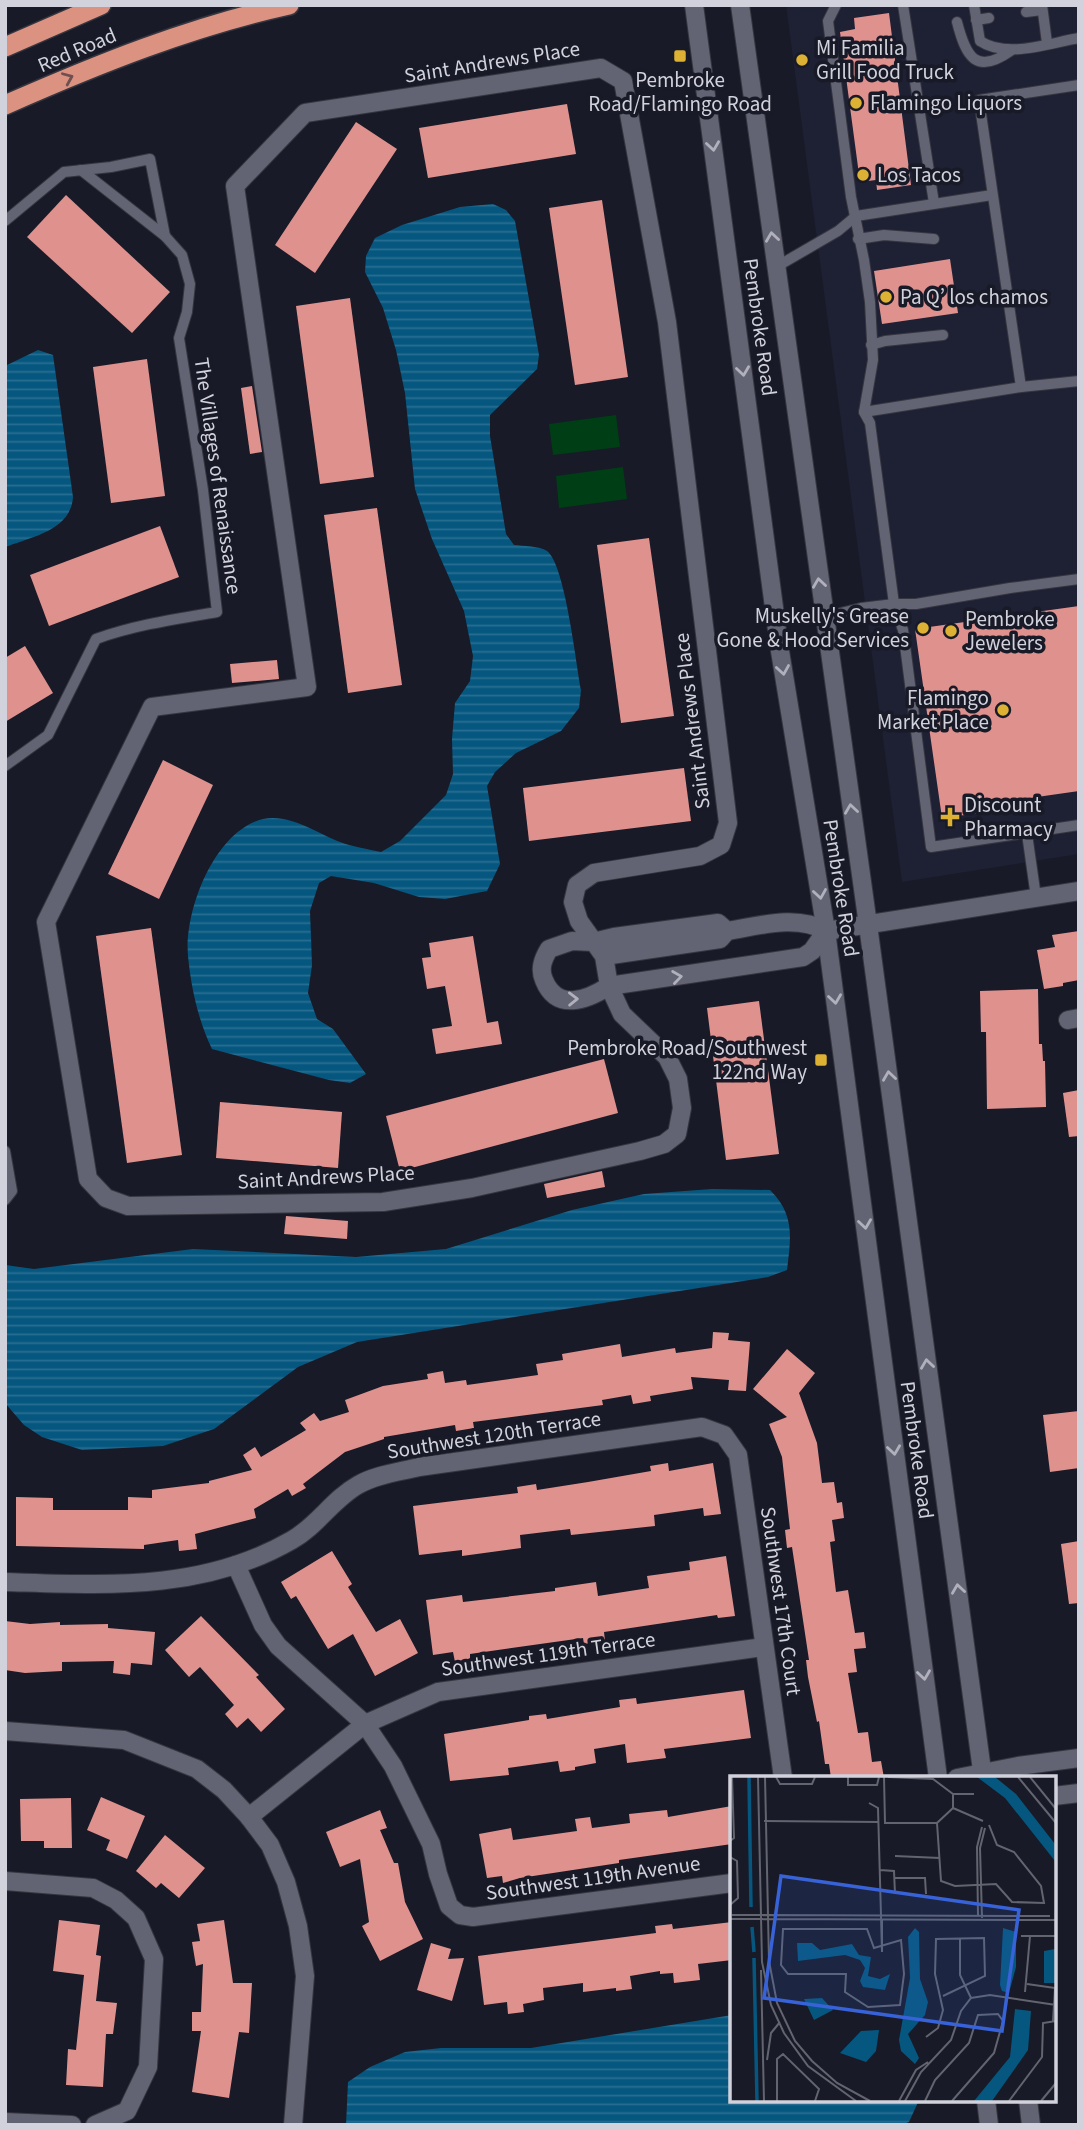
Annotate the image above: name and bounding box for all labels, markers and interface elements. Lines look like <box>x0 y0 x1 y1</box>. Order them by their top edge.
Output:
street label: Red Road <box>33 20 121 80</box>
street label: Saint Andrews Place <box>402 33 582 91</box>
place label: Mi Familia Grill Food Truck <box>816 33 955 87</box>
marker: Pembroke Road/Flamingo Road <box>672 48 688 64</box>
marker: Mi Familia Grill Food Truck <box>794 52 810 68</box>
place label: Pembroke Road/Flamingo Road <box>588 65 772 119</box>
one-way arrow <box>60 72 73 86</box>
place label: Flamingo Liquors <box>870 88 1022 118</box>
marker: Flamingo Liquors <box>848 95 864 111</box>
one-way arrow <box>705 140 720 152</box>
place label: Los Tacos <box>877 160 961 190</box>
marker: Los Tacos <box>855 167 871 183</box>
one-way arrow <box>764 231 779 242</box>
street label: Pembroke Road <box>735 256 785 398</box>
place label: Pa Q’ los chamos <box>900 282 1048 312</box>
marker: Pa Q’ los chamos <box>878 289 894 305</box>
street label: The Villages of Renaissance <box>187 356 249 596</box>
one-way arrow <box>735 365 750 377</box>
one-way arrow <box>812 578 827 589</box>
place label: Muskelly's Grease Gone & Hood Services <box>716 601 909 655</box>
place label: Pembroke Jewelers <box>965 604 1055 658</box>
marker: Muskelly's Grease Gone & Hood Services <box>915 620 931 636</box>
marker: Pembroke Jewelers <box>943 623 959 639</box>
street label: Saint Andrews Place <box>666 631 718 811</box>
one-way arrow <box>775 664 790 676</box>
place label: Flamingo Market Place <box>877 683 989 737</box>
marker: Flamingo Market Place <box>995 702 1011 718</box>
place label: Discount Pharmacy <box>964 790 1053 844</box>
one-way arrow <box>844 803 859 814</box>
marker: Discount Pharmacy <box>942 809 958 825</box>
street label: Pembroke Road <box>815 817 867 959</box>
one-way arrow <box>812 888 827 900</box>
one-way arrow <box>671 969 683 984</box>
one-way arrow <box>567 991 578 1006</box>
one-way arrow <box>827 993 842 1004</box>
place label: Pembroke Road/Southwest 122nd Way <box>567 1033 807 1087</box>
marker: Pembroke Road/Southwest 122nd Way <box>813 1052 829 1068</box>
one-way arrow <box>881 1070 896 1082</box>
street label: Saint Andrews Place <box>237 1157 415 1197</box>
one-way arrow <box>857 1218 872 1230</box>
one-way arrow <box>920 1358 935 1370</box>
street label: Pembroke Road <box>892 1379 942 1521</box>
street label: Southwest 120th Terrace <box>385 1403 603 1467</box>
one-way arrow <box>887 1444 902 1455</box>
street label: Southwest 17th Court <box>753 1505 809 1697</box>
one-way arrow <box>950 1583 965 1595</box>
street label: Southwest 119th Terrace <box>439 1624 657 1684</box>
one-way arrow <box>916 1669 931 1681</box>
inset map <box>730 1776 1056 2102</box>
street label: Southwest 119th Avenue <box>484 1848 702 1908</box>

